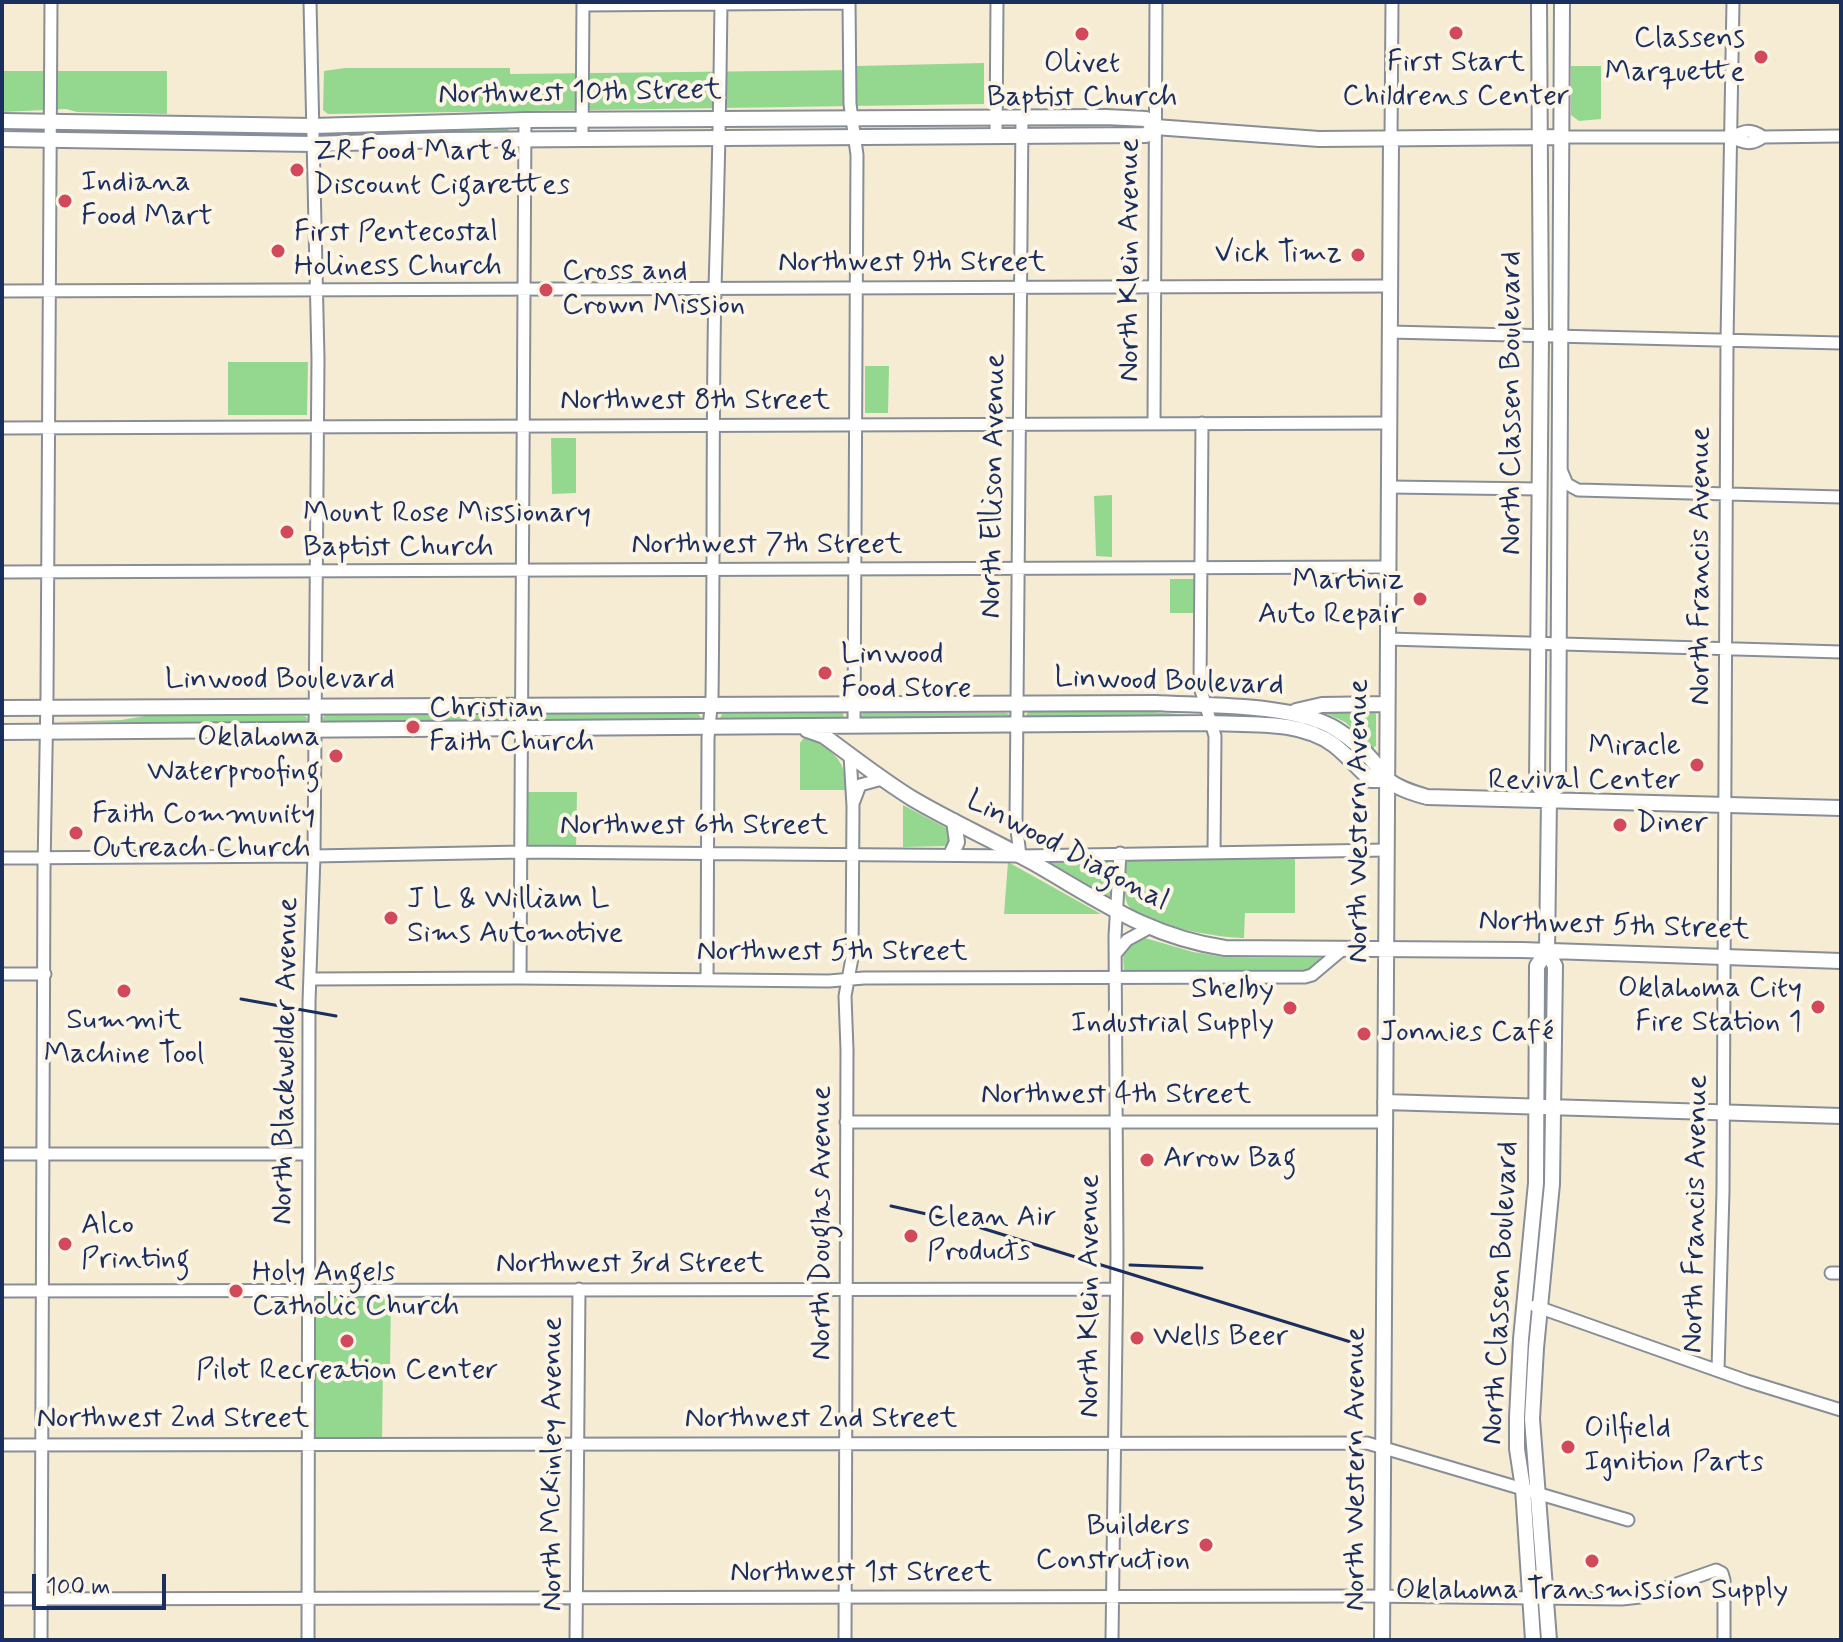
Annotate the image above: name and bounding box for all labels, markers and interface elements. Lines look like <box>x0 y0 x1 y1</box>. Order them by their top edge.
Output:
place label: Classens Marquette <box>1605 22 1745 92</box>
marker: First Start Childrens Center <box>1447 24 1465 42</box>
marker: Olivet Baptist Church <box>1073 25 1091 43</box>
place label: First Start Childrens Center <box>1342 46 1570 116</box>
place label: Olivet Baptist Church <box>987 47 1177 118</box>
marker: Classens Marquette <box>1752 48 1770 66</box>
street label: Northwest 10th Street <box>438 74 722 114</box>
place label: ZR Food Mart & Discount Cigarettes <box>313 135 570 206</box>
street label: North Klein Avenue <box>1113 138 1149 382</box>
marker: ZR Food Mart & Discount Cigarettes <box>288 161 306 179</box>
place label: Indiana Food Mart <box>81 166 213 236</box>
marker: Indiana Food Mart <box>56 192 74 210</box>
place label: First Pentecostal Holiness Church <box>294 216 502 286</box>
place label: Vick Timz <box>1214 237 1342 273</box>
marker: First Pentecostal Holiness Church <box>269 242 287 260</box>
street label: Northwest 9th Street <box>778 246 1046 282</box>
marker: Vick Timz <box>1349 246 1367 264</box>
street label: North Classen Boulevard <box>1495 251 1531 555</box>
place label: Cross and Crown Mission <box>562 255 745 326</box>
marker: Cross and Crown Mission <box>537 281 555 299</box>
street label: North Ellison Avenue <box>975 353 1015 619</box>
street label: Northwest 8th Street <box>560 384 830 420</box>
street label: North Francis Avenue <box>1684 427 1720 705</box>
place label: Mount Rose Missionary Baptist Church <box>303 497 591 568</box>
marker: Mount Rose Missionary Baptist Church <box>278 523 296 541</box>
street label: Northwest 7th Street <box>631 528 903 564</box>
place label: Martiniz Auto Repair <box>1258 564 1404 634</box>
marker: Martiniz Auto Repair <box>1411 590 1429 608</box>
place label: Linwood Food Store <box>841 638 972 708</box>
street label: Linwood Boulevard <box>1054 661 1284 705</box>
street label: Linwood Boulevard <box>165 663 395 699</box>
marker: Linwood Food Store <box>816 664 834 682</box>
street label: North Western Avenue <box>1342 679 1378 963</box>
place label: Christian Faith Church <box>429 692 594 762</box>
marker: Christian Faith Church <box>404 718 422 736</box>
place label: Oklahoma Waterproofing <box>147 721 320 792</box>
place label: Miracle Revival Center <box>1488 730 1681 800</box>
marker: Oklahoma Waterproofing <box>327 747 345 765</box>
marker: Miracle Revival Center <box>1688 756 1706 774</box>
street label: Linwood Diagonal <box>959 783 1175 921</box>
place label: Faith Community Outreach Church <box>92 798 315 868</box>
place label: Diner <box>1636 807 1708 843</box>
street label: Northwest 6th Street <box>560 809 828 845</box>
marker: Diner <box>1611 816 1629 834</box>
marker: Faith Community Outreach Church <box>67 824 85 842</box>
place label: J L & William L Sims Automotive <box>407 883 623 954</box>
street label: North Blackwelder Avenue <box>266 897 308 1225</box>
street label: Northwest 5th Street <box>1478 904 1750 950</box>
marker: J L & William L Sims Automotive <box>382 909 400 927</box>
street label: Northwest 5th Street <box>696 935 968 971</box>
place label: Oklahoma City Fire Station 1 <box>1618 972 1802 1042</box>
place label: Shelby Industrial Supply <box>1071 973 1274 1044</box>
marker: Summit Machine Tool <box>115 982 133 1000</box>
marker: Oklahoma City Fire Station 1 <box>1809 998 1827 1016</box>
marker: Shelby Industrial Supply <box>1281 999 1299 1017</box>
place label: Summit Machine Tool <box>44 1004 204 1074</box>
place label: Jonnies Café <box>1380 1016 1554 1052</box>
marker: Jonnies Café <box>1355 1025 1373 1043</box>
street label: North Francis Avenue <box>1677 1074 1717 1354</box>
street label: Northwest 4th Street <box>981 1078 1251 1114</box>
street label: North Douglas Avenue <box>805 1086 841 1360</box>
street label: North Classen Boulevard <box>1476 1140 1528 1446</box>
place label: Arrow Bag <box>1163 1142 1297 1178</box>
marker: Arrow Bag <box>1138 1151 1156 1169</box>
street label: North Klein Avenue <box>1073 1174 1109 1418</box>
place label: Clean Air Products <box>927 1201 1056 1272</box>
place label: Alco Printing <box>81 1209 190 1280</box>
marker: Clean Air Products <box>902 1227 920 1245</box>
marker: Alco Printing <box>56 1235 74 1253</box>
street label: Northwest 3rd Street <box>496 1247 764 1283</box>
place label: Holy Angels Catholic Church <box>252 1256 460 1326</box>
marker: Holy Angels Catholic Church <box>227 1282 245 1300</box>
street label: North McKinley Avenue <box>536 1317 572 1611</box>
place label: Wells Beer <box>1153 1320 1288 1356</box>
street label: North Western Avenue <box>1339 1327 1375 1611</box>
marker: Wells Beer <box>1128 1329 1146 1347</box>
marker: Pilot Recreation Center <box>338 1332 356 1350</box>
place label: Pilot Recreation Center <box>196 1354 498 1390</box>
street label: Northwest 2nd Street <box>37 1402 309 1438</box>
street label: Northwest 2nd Street <box>685 1402 957 1438</box>
place label: Oilfield Ignition Parts <box>1584 1412 1764 1482</box>
marker: Oilfield Ignition Parts <box>1559 1438 1577 1456</box>
place label: Builders Construction <box>1036 1510 1190 1580</box>
marker: Builders Construction <box>1197 1536 1215 1554</box>
marker: Oklahoma Transmission Supply <box>1583 1552 1601 1570</box>
street label: Northwest 1st Street <box>730 1556 992 1592</box>
scale bar <box>36 1558 170 1608</box>
text: 100 m <box>46 1572 110 1603</box>
place label: Oklahoma Transmission Supply <box>1396 1574 1788 1610</box>

